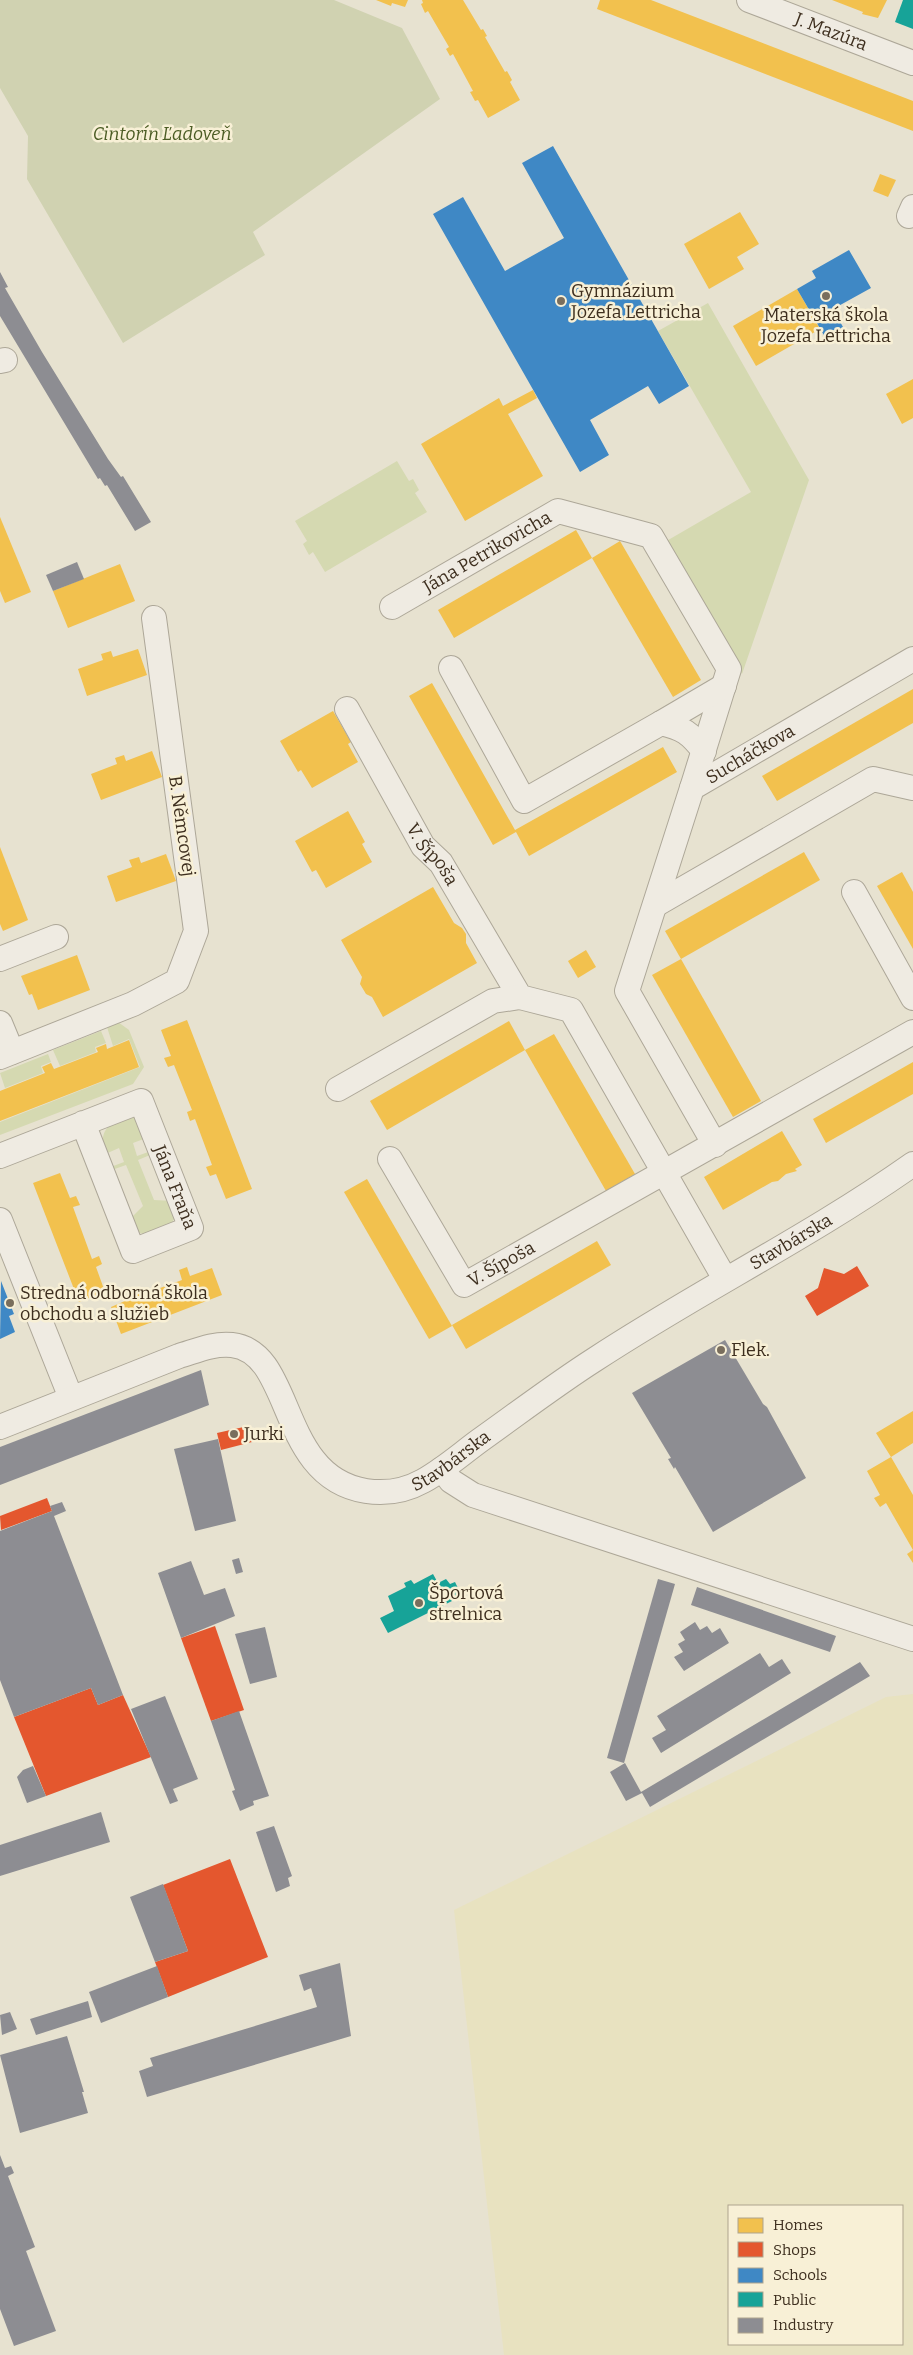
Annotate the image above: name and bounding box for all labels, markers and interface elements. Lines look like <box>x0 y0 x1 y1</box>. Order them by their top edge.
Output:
street label: J. Mazúra <box>791 7 871 56</box>
park label: Cintorín Ľadoveň <box>93 123 231 145</box>
place label: Gymnázium Jozefa Lettricha <box>570 280 701 323</box>
marker: Materská škola Jozefa Lettricha <box>820 290 832 302</box>
marker: Gymnázium Jozefa Lettricha <box>555 295 567 307</box>
place label: Materská škola Jozefa Lettricha <box>760 304 891 347</box>
street label: Jána Petrikovicha <box>418 506 555 598</box>
street label: Sucháčkova <box>702 719 799 788</box>
street label: B. Němcovej <box>164 774 200 878</box>
street label: V. Šípoša <box>402 819 463 890</box>
street label: Jána Fraňa <box>148 1141 201 1233</box>
street label: Stavbárska <box>746 1209 836 1275</box>
street label: V. Šípoša <box>464 1236 539 1292</box>
place label: Stredná odborná škola obchodu a služieb <box>20 1282 208 1325</box>
marker: Stredná odborná škola obchodu a služieb <box>4 1297 16 1309</box>
place label: Flek. <box>731 1339 770 1361</box>
marker: Flek. <box>715 1344 727 1356</box>
place label: Jurki <box>243 1423 284 1445</box>
street label: Stavbárska <box>408 1425 495 1496</box>
marker: Jurki <box>228 1428 240 1440</box>
place label: Športová strelnica <box>429 1582 504 1625</box>
marker: Športová strelnica <box>413 1597 425 1609</box>
legend <box>728 2205 903 2345</box>
text: Homes <box>773 2216 823 2234</box>
text: Shops <box>773 2241 816 2259</box>
text: Schools <box>773 2266 827 2284</box>
text: Public <box>773 2291 817 2309</box>
text: Industry <box>773 2316 833 2334</box>

